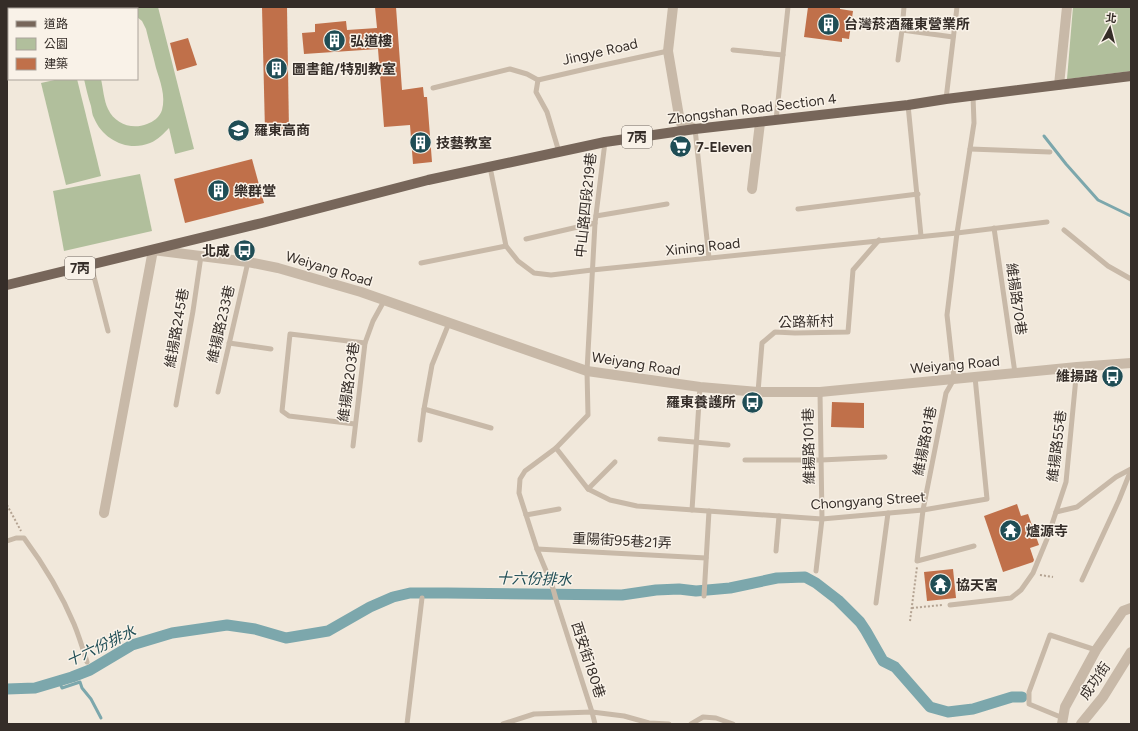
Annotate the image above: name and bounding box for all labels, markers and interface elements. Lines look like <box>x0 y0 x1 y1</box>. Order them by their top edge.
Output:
legend <box>8 8 138 80</box>
north arrow <box>1090 8 1130 48</box>
building icon: 台灣菸酒羅東營業所 <box>815 11 841 37</box>
text: 北 <box>1105 11 1117 26</box>
place label: 台灣菸酒羅東營業所 <box>844 16 970 33</box>
text: 道路 <box>44 17 68 31</box>
building icon: 弘道樓 <box>322 28 348 54</box>
place label: 弘道樓 <box>350 33 392 50</box>
street label: Jingye Road <box>561 35 639 69</box>
text: 公園 <box>44 37 68 51</box>
building icon: 圖書館/特別教室 <box>263 56 289 82</box>
text: 建築 <box>44 57 68 71</box>
place label: 圖書館/特別教室 <box>292 61 396 78</box>
street label: Zhongshan Road Section 4 <box>667 90 838 128</box>
school or university icon: 羅東高商 <box>226 117 252 143</box>
place label: 羅東高商 <box>254 122 310 139</box>
road number: 7丙 <box>622 126 652 148</box>
building icon: 技藝教室 <box>408 130 434 156</box>
supermarket icon: 7-Eleven <box>668 134 694 160</box>
place label: 技藝教室 <box>436 135 492 152</box>
place label: 7-Eleven <box>696 139 752 156</box>
street label: 中山路四段219巷 <box>572 152 600 258</box>
building icon: 樂群堂 <box>206 178 232 204</box>
place label: 樂群堂 <box>234 183 276 200</box>
street label: Xining Road <box>665 235 741 259</box>
bus stop icon: 北成 <box>232 238 258 264</box>
place label: 北成 <box>202 243 230 260</box>
street label: Weiyang Road <box>284 248 374 290</box>
road number: 7丙 <box>65 257 95 279</box>
street label: 維揚路70巷 <box>1003 262 1029 336</box>
street label: 維揚路233巷 <box>204 284 238 364</box>
street label: 維揚路245巷 <box>162 287 192 369</box>
street label: 公路新村 <box>778 313 834 331</box>
street label: 維揚路203巷 <box>335 341 363 423</box>
street label: Weiyang Road <box>590 349 682 379</box>
street label: Weiyang Road <box>910 353 1000 377</box>
bus stop icon: 維揚路 <box>1100 363 1126 389</box>
place label: 維揚路 <box>1056 368 1098 385</box>
bus stop icon: 羅東養護所 <box>739 389 765 415</box>
place label: 羅東養護所 <box>666 394 736 411</box>
street label: 維揚路81巷 <box>910 405 940 477</box>
street label: 維揚路101巷 <box>800 408 818 484</box>
street label: 維揚路55巷 <box>1044 409 1070 483</box>
street label: Chongyang Street <box>810 489 926 513</box>
temple icon: 爐源寺 <box>998 518 1024 544</box>
place label: 爐源寺 <box>1026 523 1068 540</box>
street label: 重陽街95巷21弄 <box>572 530 672 552</box>
water label: 十六份排水 <box>496 569 573 589</box>
temple icon: 協天宮 <box>927 572 953 598</box>
place label: 協天宮 <box>956 577 998 594</box>
street label: 西安街180巷 <box>568 620 608 700</box>
water label: 十六份排水 <box>63 622 140 670</box>
street label: 成功街 <box>1076 659 1114 703</box>

